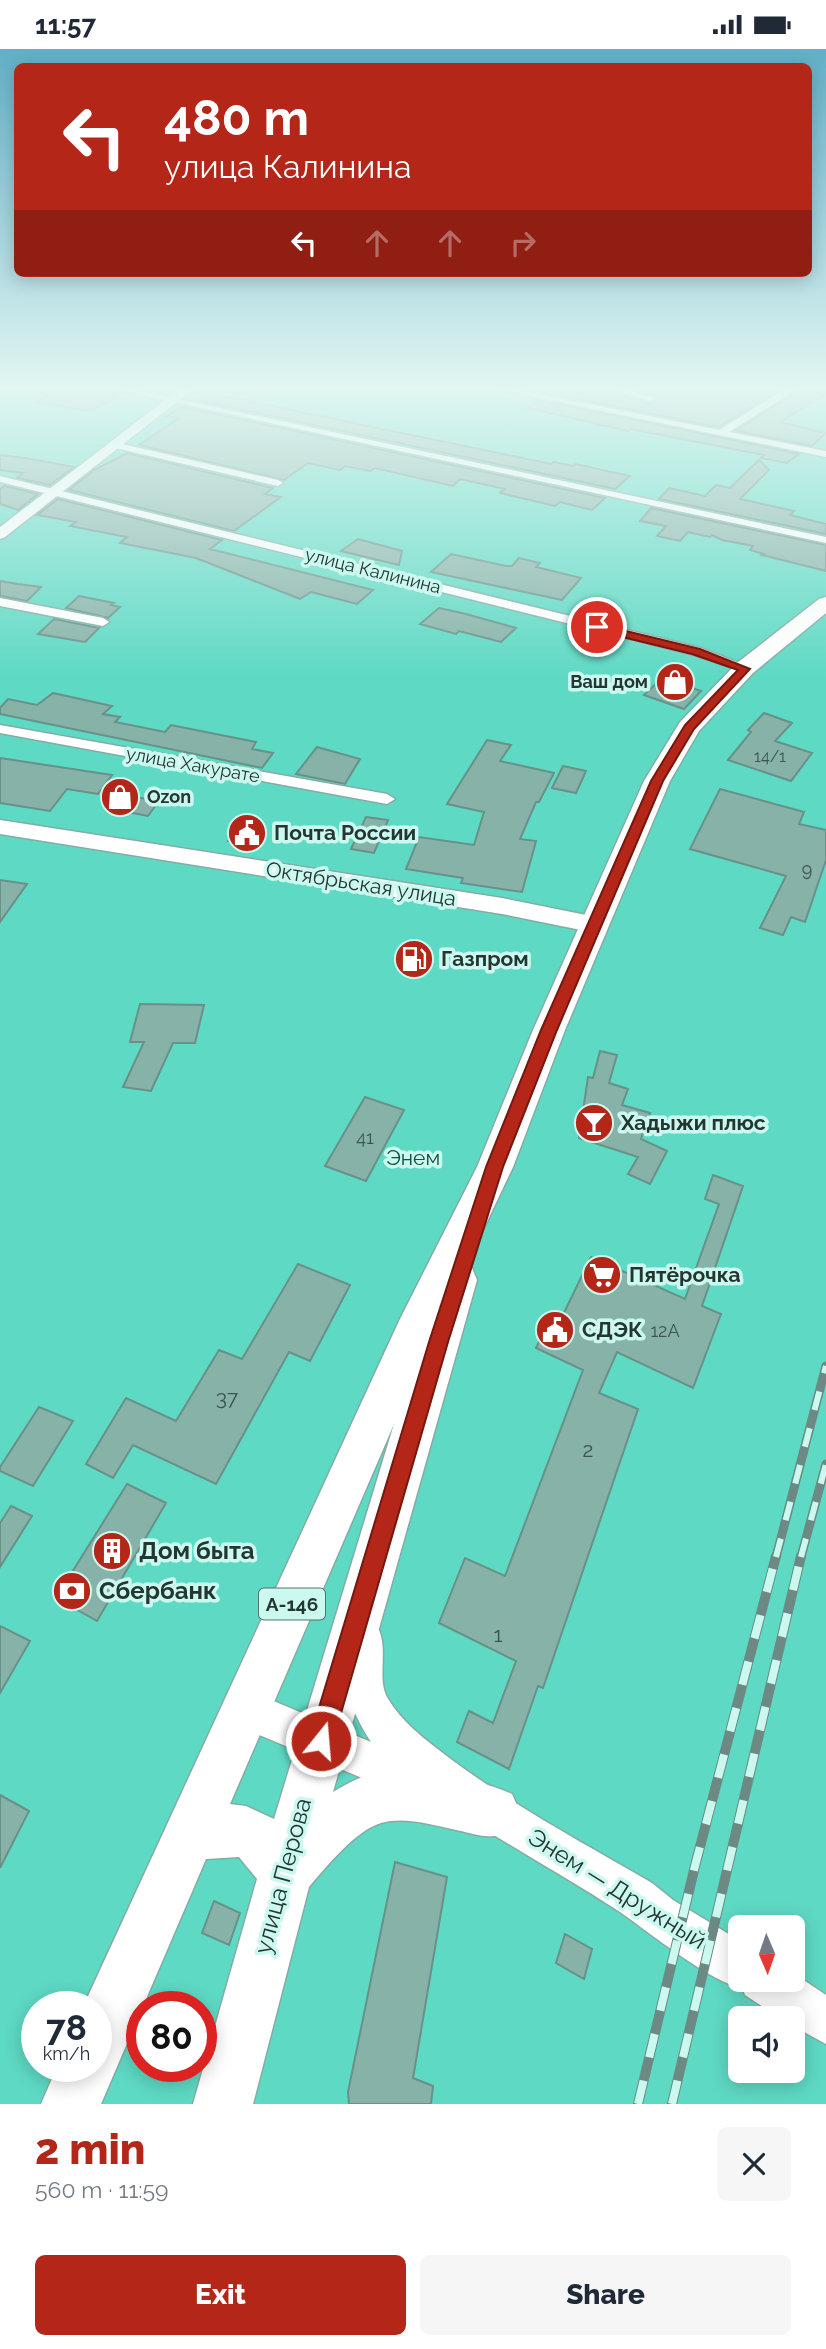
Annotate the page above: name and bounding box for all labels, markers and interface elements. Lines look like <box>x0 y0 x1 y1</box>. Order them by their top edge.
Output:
text: 11:57 <box>35 10 96 40</box>
text: 480 m <box>164 89 309 146</box>
icon: left <box>49 91 140 182</box>
text: улица Калинина <box>164 148 411 185</box>
icon: left <box>285 224 323 262</box>
icon: ahead <box>358 224 396 262</box>
icon: ahead <box>431 224 469 262</box>
icon: right <box>504 224 542 262</box>
street label: улица Калинина <box>303 543 443 598</box>
pin <box>567 597 627 657</box>
icon: arrive <box>578 608 616 646</box>
shop icon: Ваш дом <box>654 661 696 703</box>
place label: Ваш дом <box>570 671 648 692</box>
street label: улица Хакурате <box>124 742 262 787</box>
house number: 14/1 <box>754 747 786 766</box>
shop icon: Ozon <box>99 776 141 818</box>
place label: Ozon <box>147 786 191 807</box>
public building icon: Почта России <box>226 812 268 854</box>
place label: Почта России <box>274 820 416 845</box>
street label: Октябрьская улица <box>264 856 458 911</box>
house number: 9 <box>802 859 812 880</box>
fuel station icon: Газпром <box>393 938 435 980</box>
place label: Газпром <box>441 946 529 971</box>
bar icon: Хадыжи плюс <box>573 1102 615 1144</box>
place label: Хадыжи плюс <box>620 1110 766 1135</box>
house number: 41 <box>356 1127 374 1148</box>
park label: Энем <box>386 1145 440 1170</box>
supermarket icon: Пятёрочка <box>581 1254 623 1296</box>
place label: Пятёрочка <box>629 1262 741 1287</box>
public building icon: СДЭК <box>534 1309 576 1351</box>
place label: СДЭК <box>582 1317 643 1342</box>
house number: 12А <box>650 1320 680 1341</box>
house number: 37 <box>216 1385 239 1410</box>
house number: 2 <box>583 1437 593 1462</box>
building icon: Дом быта <box>91 1530 133 1572</box>
place label: Дом быта <box>139 1536 255 1565</box>
bank icon: Сбербанк <box>51 1570 93 1612</box>
place label: Сбербанк <box>99 1576 217 1605</box>
road number: А-146 <box>259 1589 325 1619</box>
house number: 1 <box>494 1622 503 1647</box>
position arrow <box>284 1704 358 1778</box>
street label: улица Перова <box>248 1795 317 1957</box>
street label: Энем — Дружный <box>523 1822 712 1955</box>
north arrow <box>728 1915 805 1991</box>
map controls <box>728 1915 805 2083</box>
speed limit sign: 80 <box>126 1991 217 2082</box>
button: sound <box>728 2006 805 2083</box>
text: 78 <box>46 2007 87 2048</box>
text: km/h <box>43 2043 90 2064</box>
text: 2 min <box>35 2125 145 2174</box>
button: close <box>717 2127 791 2201</box>
text: 560 m · 11:59 <box>35 2176 169 2203</box>
button: Exit <box>35 2255 406 2335</box>
button: Share <box>420 2255 791 2335</box>

